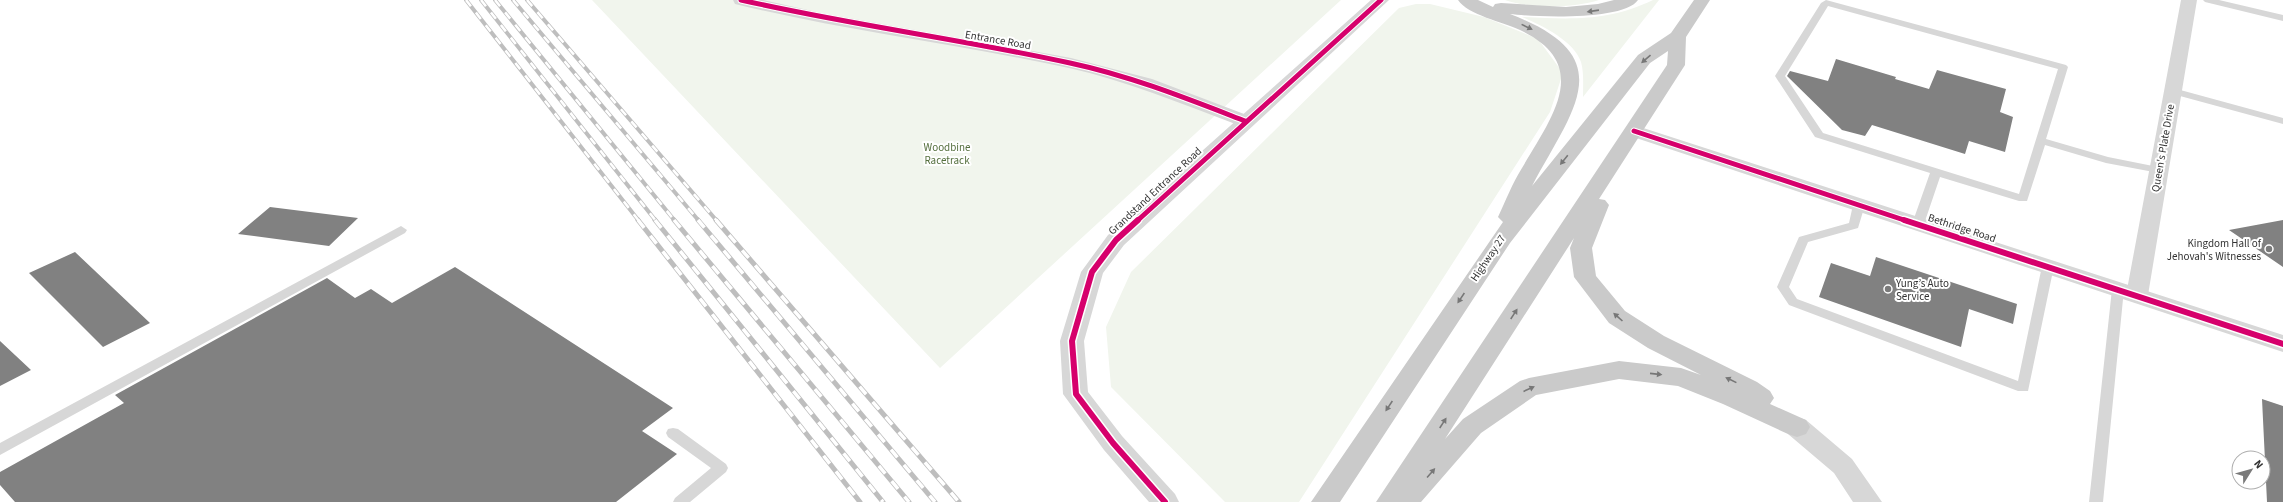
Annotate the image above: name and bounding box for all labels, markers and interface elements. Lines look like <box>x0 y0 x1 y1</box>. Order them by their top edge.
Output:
one-way arrow <box>1587 7 1599 14</box>
one-way arrow <box>1522 23 1533 30</box>
street label: Entrance Road <box>964 27 1032 53</box>
one-way arrow <box>1640 54 1651 63</box>
street label: Queen's Plate Drive <box>2148 102 2178 193</box>
park label: Woodbine Racetrack <box>924 140 971 168</box>
street label: Grandstand Entrance Road <box>1105 144 1205 238</box>
one-way arrow <box>1559 154 1568 165</box>
street label: Bethridge Road <box>1926 210 1998 246</box>
street label: Highway 27 <box>1467 232 1509 284</box>
place label: Kingdom Hall of Jehovah's Witnesses <box>2167 236 2262 264</box>
marker: Kingdom Hall of Jehovah's Witnesses <box>2264 244 2274 254</box>
place label: Yung’s Auto Service <box>1895 276 1949 304</box>
marker: Yung’s Auto Service <box>1883 284 1893 294</box>
one-way arrow <box>1458 292 1465 304</box>
one-way arrow <box>1510 309 1518 319</box>
one-way arrow <box>1613 312 1623 321</box>
one-way arrow <box>1650 371 1662 377</box>
one-way arrow <box>1725 376 1737 383</box>
one-way arrow <box>1523 386 1534 392</box>
one-way arrow <box>1385 401 1393 411</box>
one-way arrow <box>1439 418 1447 428</box>
north arrow <box>2231 450 2271 490</box>
text: N <box>2250 457 2267 472</box>
one-way arrow <box>1426 467 1435 478</box>

